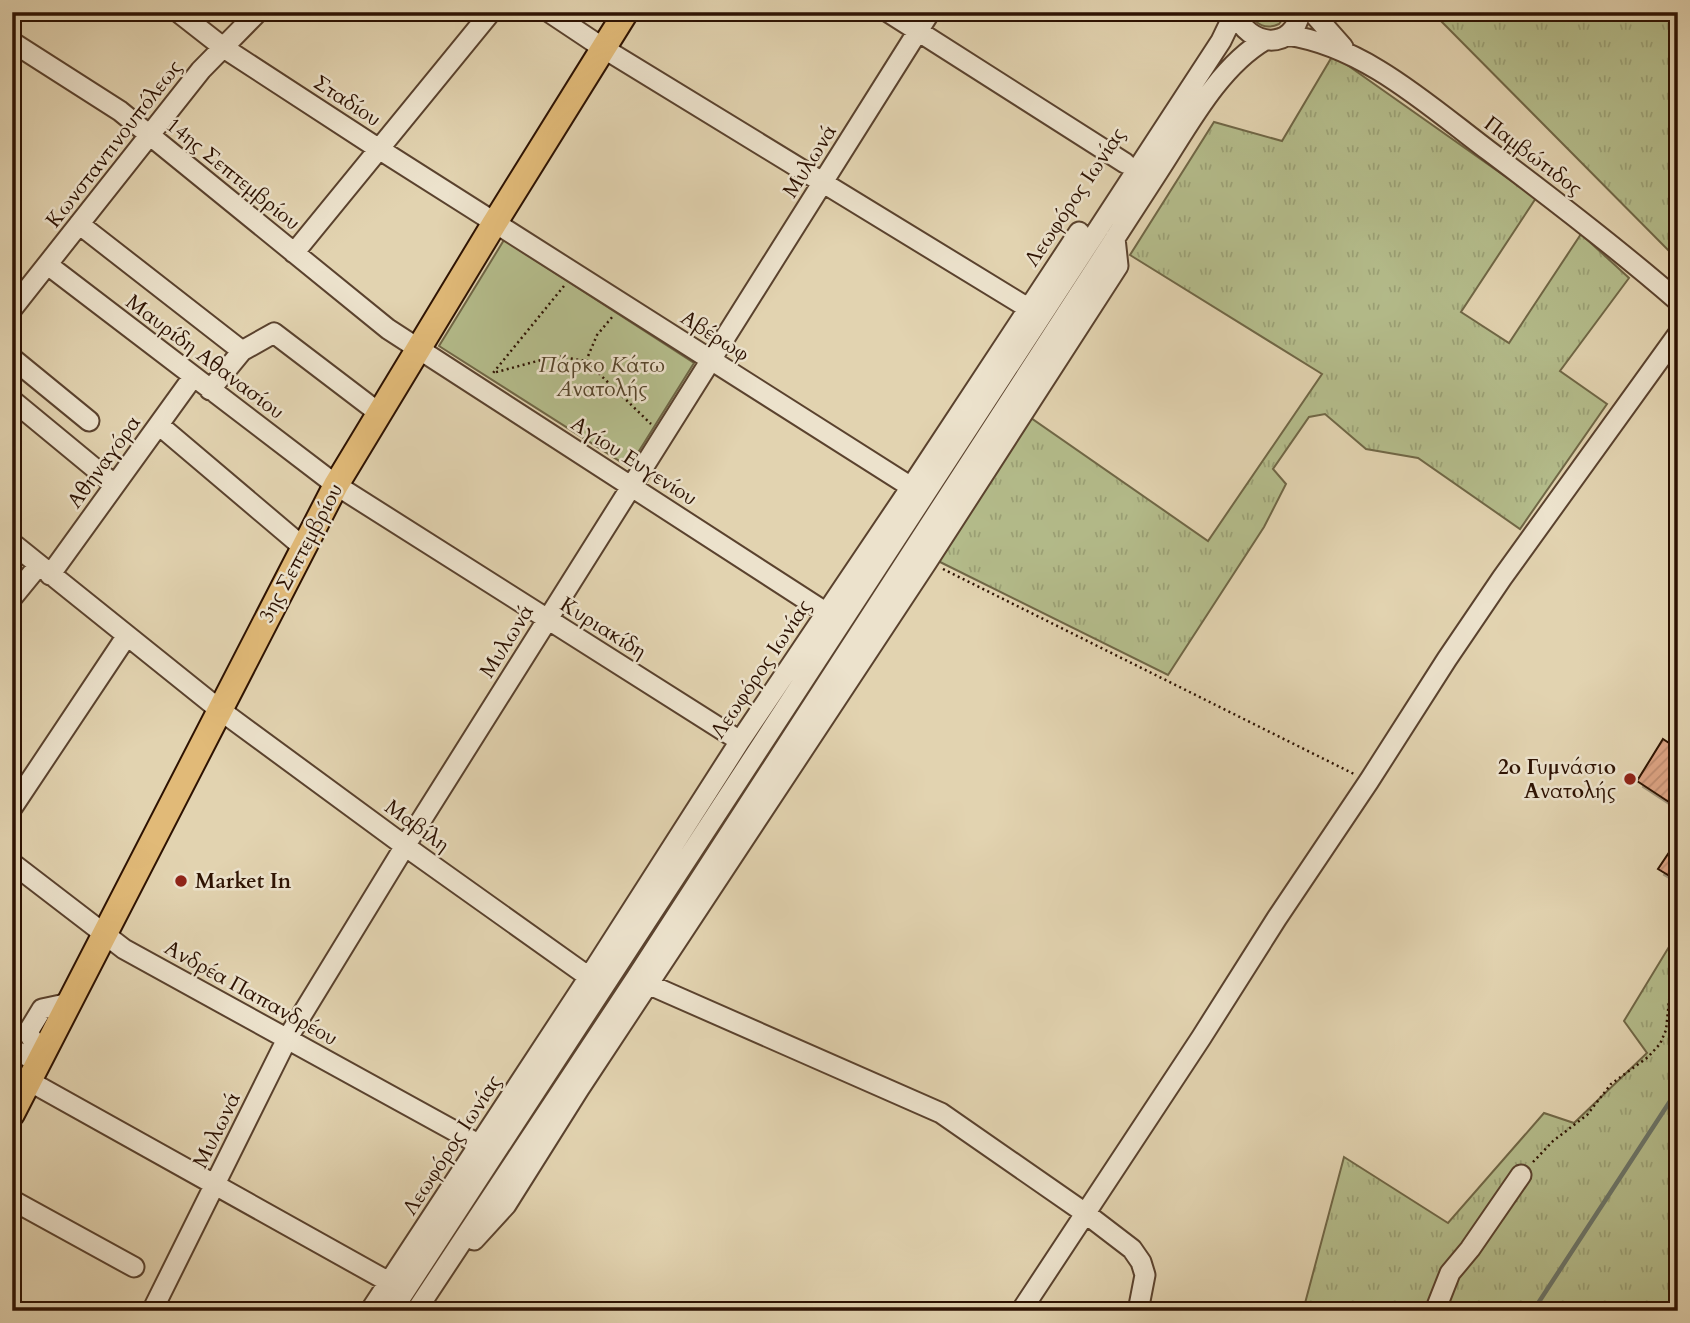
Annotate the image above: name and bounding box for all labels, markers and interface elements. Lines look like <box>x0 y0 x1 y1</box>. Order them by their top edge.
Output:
street label: Κωνσταντινουπόλεως <box>39 54 189 234</box>
street label: Σταδίου <box>308 68 386 134</box>
street label: Παμβώτιδος <box>1478 109 1588 203</box>
street label: 14ης Σεπτεμβρίου <box>160 111 306 237</box>
street label: Μυλωνά <box>776 118 844 204</box>
street label: Λεωφόρος Ιωνίας <box>1018 122 1132 272</box>
street label: Μαυρίδη Αθανασίου <box>120 288 290 426</box>
street label: Αβέρωφ <box>675 304 755 368</box>
park label: Πάρκο Κάτω Ανατολής <box>539 351 665 404</box>
street label: Αθηναγόρα <box>60 409 148 514</box>
street label: Αγίου Ευγενίου <box>565 409 703 513</box>
street label: 3ης Σεπτεμβρίου <box>252 478 350 628</box>
street label: Κυριακίδη <box>554 590 652 666</box>
street label: Λεωφόρος Ιωνίας <box>704 594 818 744</box>
street label: Μυλωνά <box>473 598 541 684</box>
place label: 2ο Γυμνάσιο Ανατολής <box>1498 753 1616 806</box>
marker: 2ο Γυμνάσιο Ανατολής <box>1622 771 1638 787</box>
street label: Μαβίλη <box>379 793 455 859</box>
place label: Market In <box>195 867 292 896</box>
marker: Market In <box>173 873 189 889</box>
street label: Ανδρέα Παπανδρέου <box>159 933 343 1053</box>
street label: Λεωφόρος Ιωνίας <box>396 1069 508 1221</box>
street label: Μυλωνά <box>186 1087 248 1173</box>

